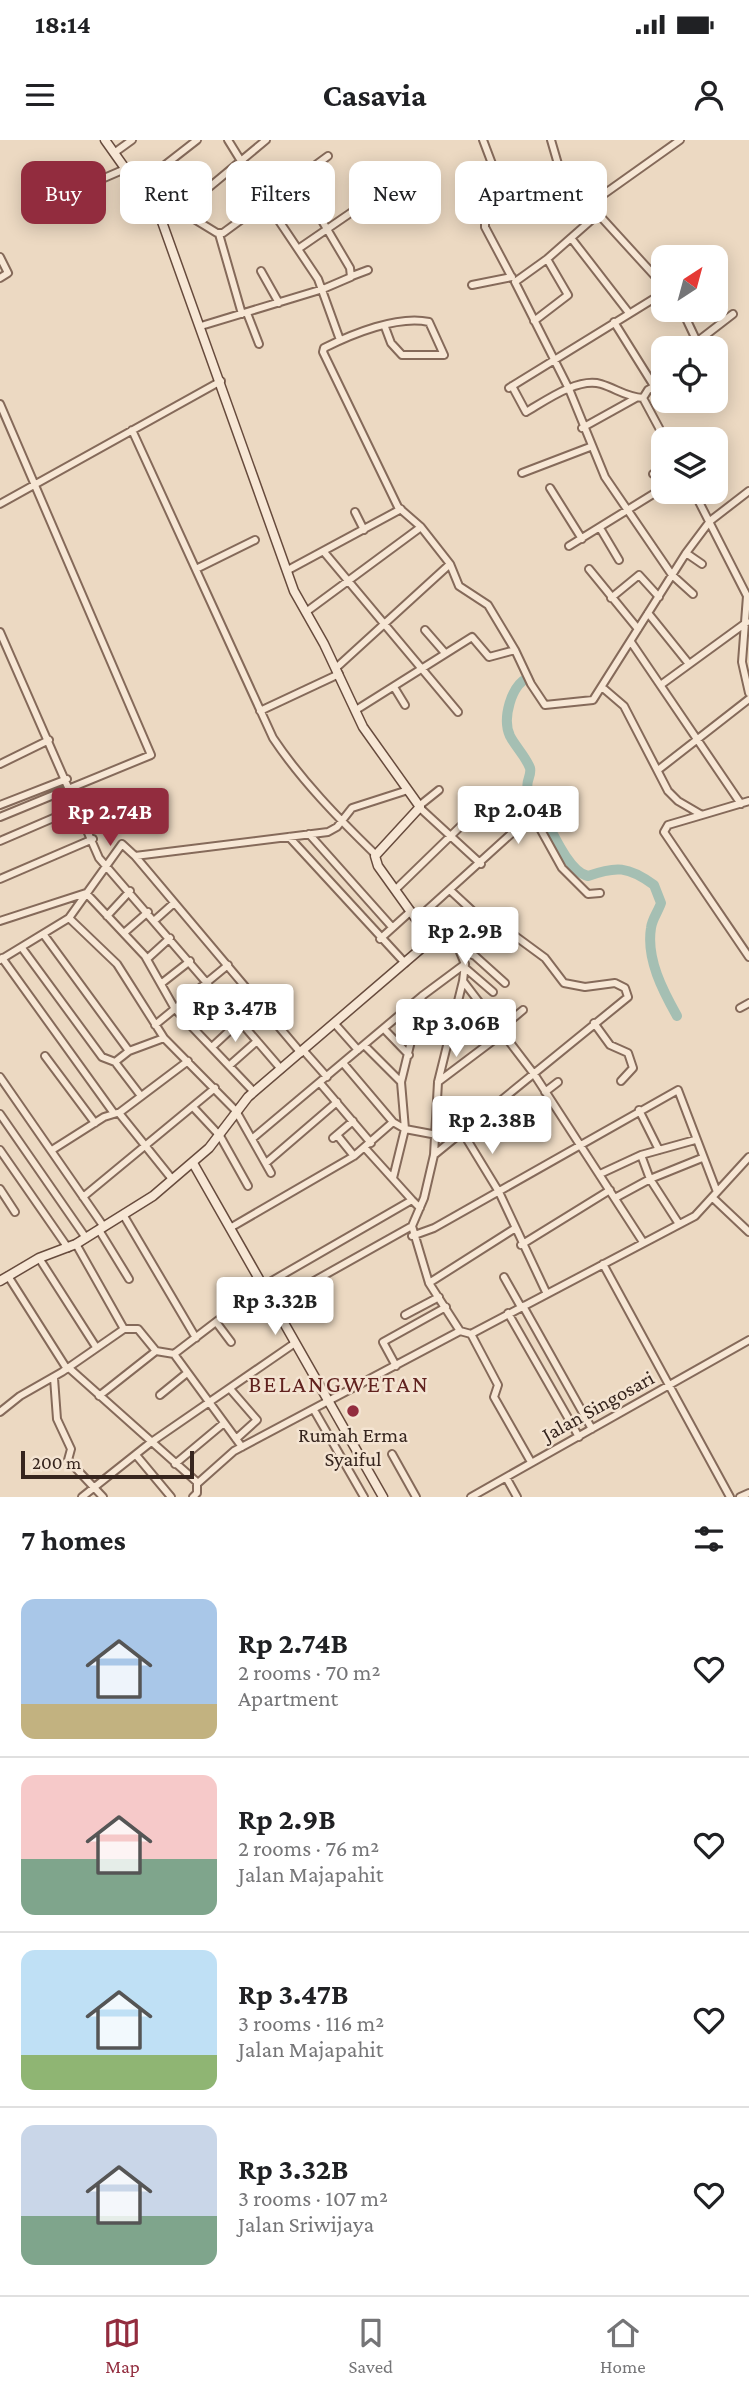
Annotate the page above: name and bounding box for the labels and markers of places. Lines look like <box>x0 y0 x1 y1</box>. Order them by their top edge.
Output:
pin: Rp 2.04B <box>446 786 590 846</box>
pin: Rp 2.74B <box>38 788 182 848</box>
pin: Rp 2.9B <box>400 908 530 967</box>
pin: Rp 3.47B <box>163 984 307 1044</box>
pin: Rp 3.06B <box>384 1000 528 1059</box>
pin: Rp 2.38B <box>420 1096 564 1156</box>
pin: Rp 3.32B <box>203 1278 347 1337</box>
marker: Rumah Erma Syaiful <box>345 1403 361 1419</box>
place label: Rumah Erma Syaiful <box>298 1423 408 1471</box>

